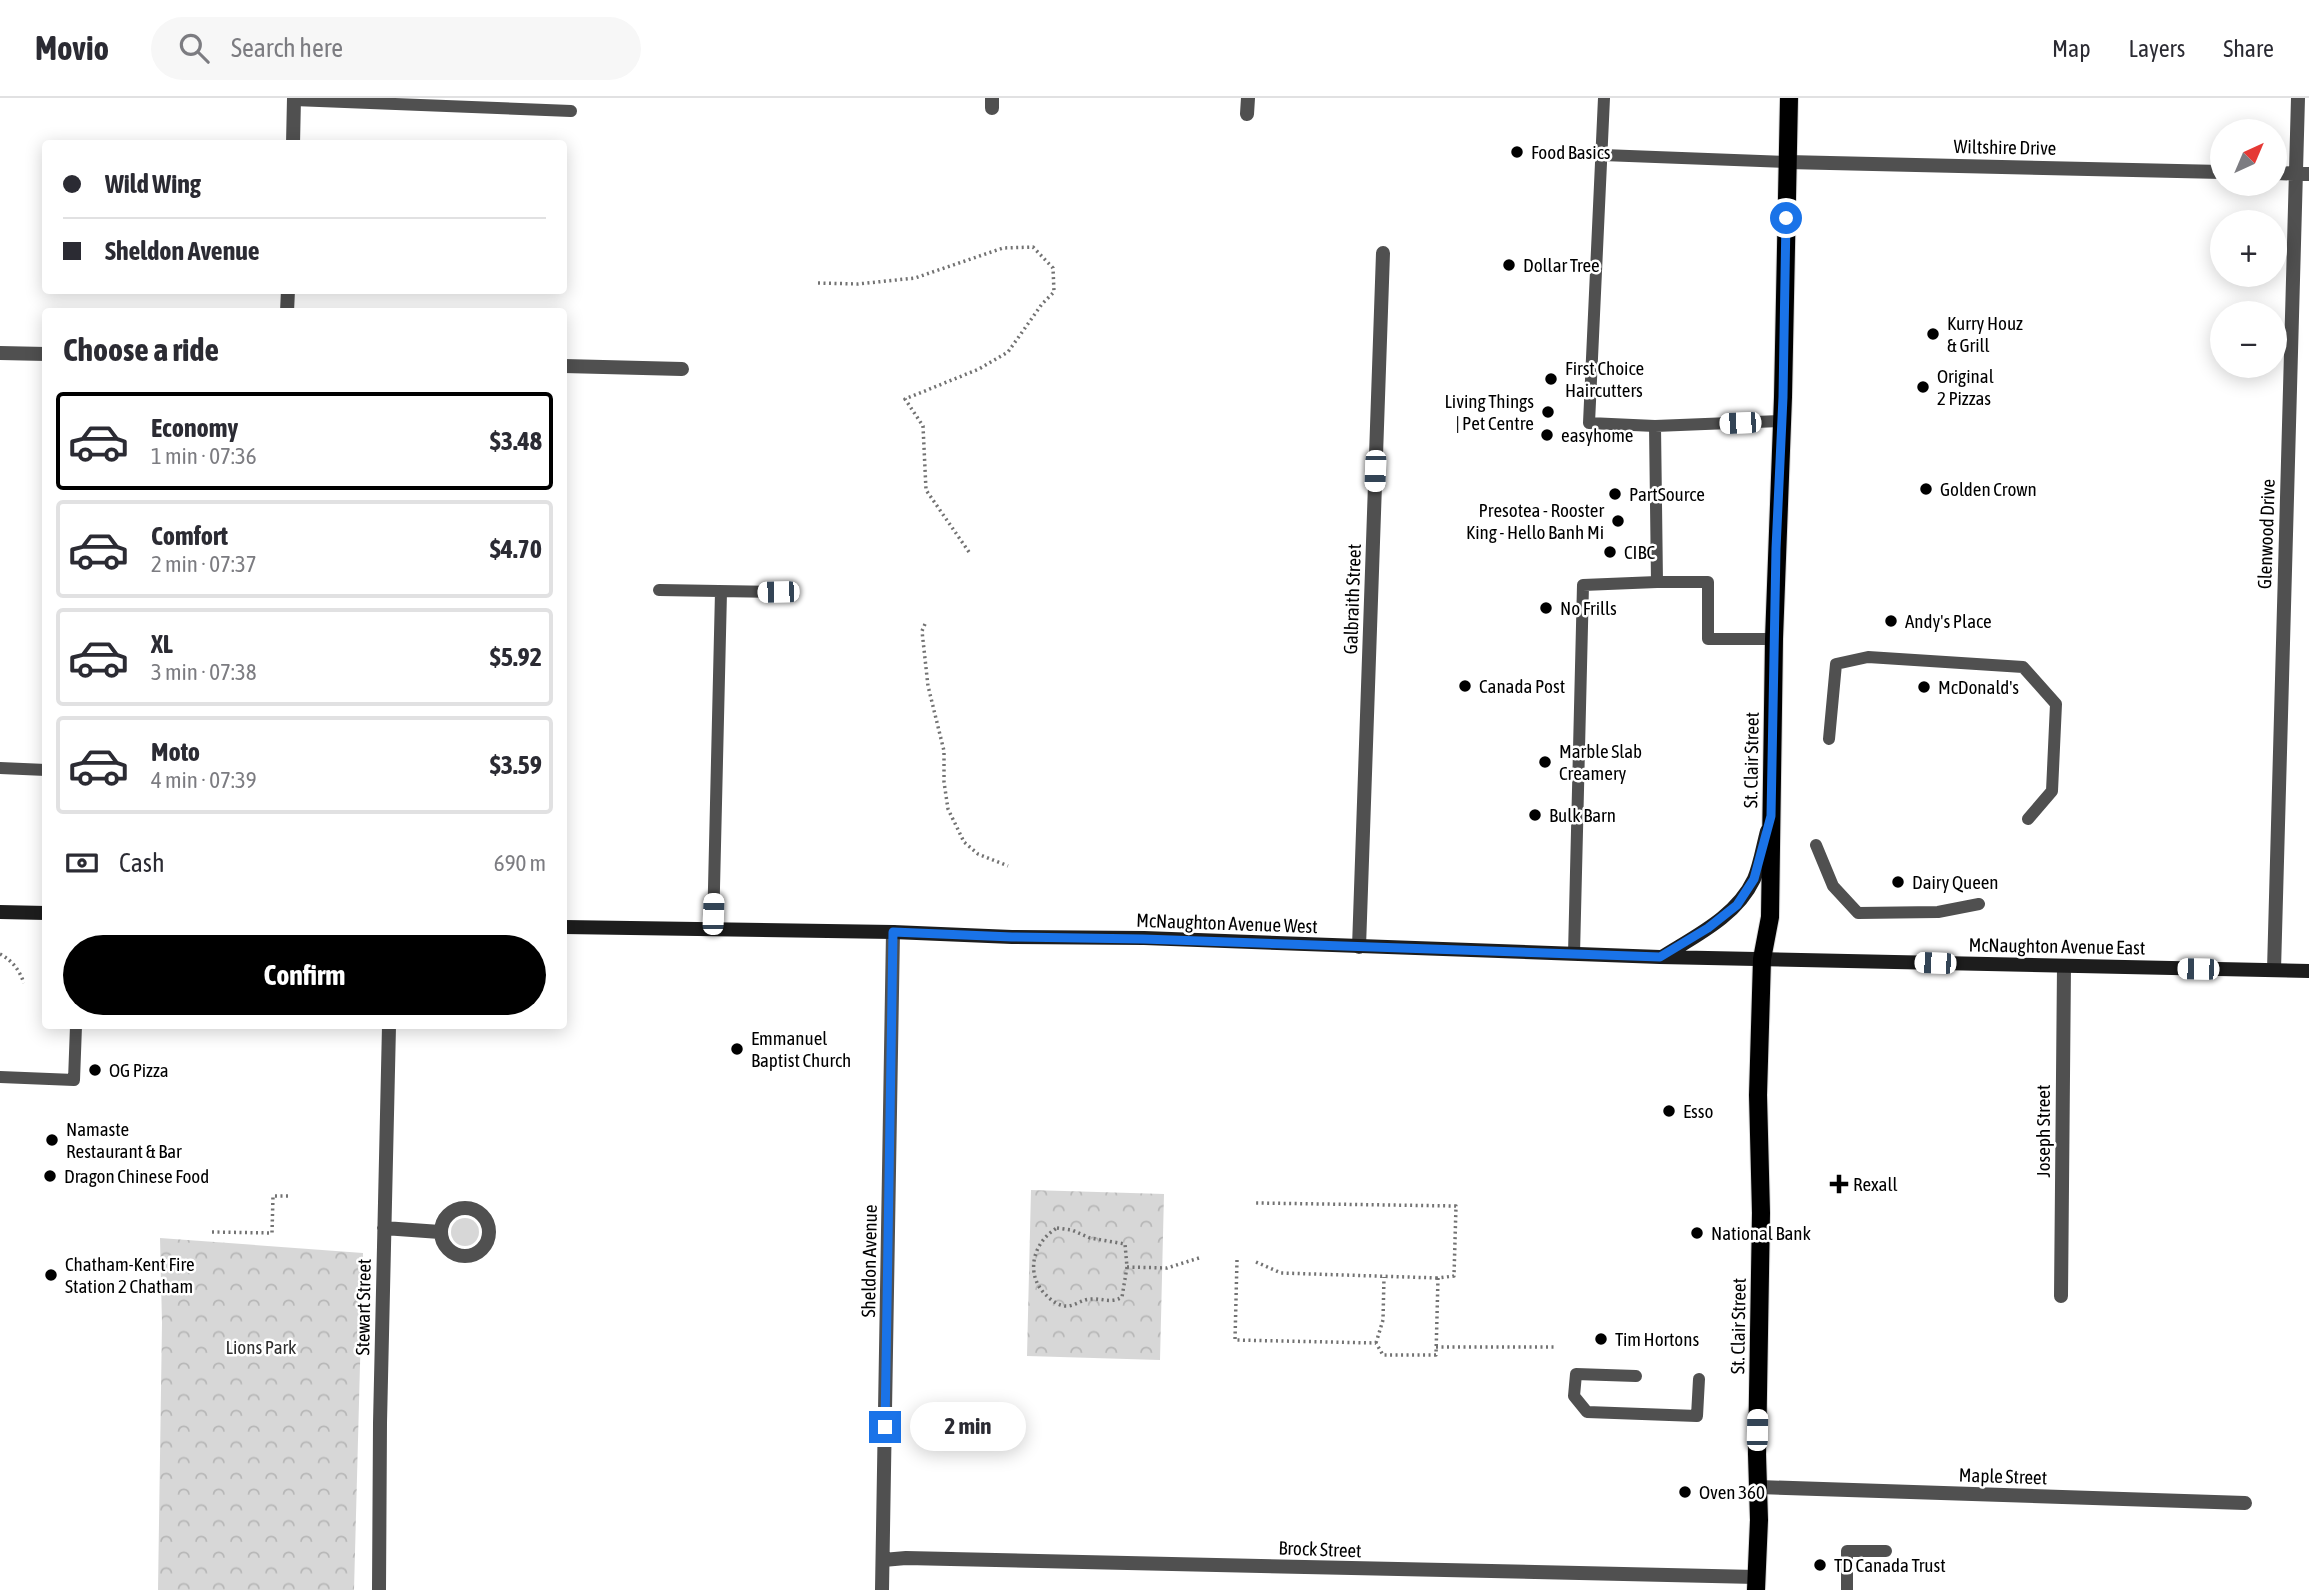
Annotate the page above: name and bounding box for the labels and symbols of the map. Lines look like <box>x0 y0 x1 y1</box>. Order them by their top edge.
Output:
north arrow <box>2210 119 2287 196</box>
street label: Wiltshire Drive <box>1953 135 2057 159</box>
place label: Food Basics <box>1531 141 1611 163</box>
marker: Food Basics <box>1509 144 1525 160</box>
route start <box>1770 202 1802 234</box>
place label: Dollar Tree <box>1523 254 1600 276</box>
marker: Dollar Tree <box>1501 257 1517 273</box>
place label: Kurry Houz & Grill <box>1947 312 2023 356</box>
marker: Kurry Houz & Grill <box>1925 326 1941 342</box>
place label: First Choice Haircutters <box>1565 357 1644 401</box>
place label: Original 2 Pizzas <box>1937 365 1994 409</box>
marker: First Choice Haircutters <box>1543 371 1559 387</box>
marker: Original 2 Pizzas <box>1915 379 1931 395</box>
place label: Living Things | Pet Centre <box>1444 390 1534 434</box>
marker: Living Things | Pet Centre <box>1540 404 1556 420</box>
car <box>1719 412 1762 434</box>
place label: easyhome <box>1561 424 1633 446</box>
marker: easyhome <box>1539 427 1555 443</box>
car <box>1364 450 1387 492</box>
place label: Golden Crown <box>1940 478 2037 500</box>
street label: Glenwood Drive <box>2253 479 2279 589</box>
marker: Golden Crown <box>1918 481 1934 497</box>
place label: PartSource <box>1629 483 1705 505</box>
marker: PartSource <box>1607 486 1623 502</box>
place label: Presotea - Rooster King - Hello Banh Mi <box>1466 499 1604 543</box>
marker: Presotea - Rooster King - Hello Banh Mi <box>1610 513 1626 529</box>
place label: CIBC <box>1624 541 1655 563</box>
street label: Galbraith Street <box>1339 543 1365 655</box>
marker: CIBC <box>1602 544 1618 560</box>
car <box>757 581 800 603</box>
place label: No Frills <box>1560 597 1617 619</box>
marker: No Frills <box>1538 600 1554 616</box>
place label: Andy's Place <box>1905 610 1992 632</box>
marker: Andy's Place <box>1883 613 1899 629</box>
place label: Canada Post <box>1479 675 1565 697</box>
place label: McDonald's <box>1938 676 2019 698</box>
marker: Canada Post <box>1457 678 1473 694</box>
marker: McDonald's <box>1916 679 1932 695</box>
street label: St. Clair Street <box>1739 712 1763 808</box>
place label: Marble Slab Creamery <box>1559 740 1642 784</box>
marker: Marble Slab Creamery <box>1537 754 1553 770</box>
place label: Bulk Barn <box>1549 804 1616 826</box>
marker: Bulk Barn <box>1527 807 1543 823</box>
place label: Dairy Queen <box>1912 871 1999 893</box>
marker: Dairy Queen <box>1890 874 1906 890</box>
car <box>702 893 725 935</box>
street label: McNaughton Avenue West <box>1136 909 1318 937</box>
street label: McNaughton Avenue East <box>1968 933 2146 959</box>
car <box>1914 952 1957 974</box>
car <box>2177 958 2220 980</box>
place label: Emmanuel Baptist Church <box>751 1027 851 1071</box>
marker: Emmanuel Baptist Church <box>729 1041 745 1057</box>
place label: OG Pizza <box>109 1059 169 1081</box>
marker: OG Pizza <box>87 1062 103 1078</box>
street label: Joseph Street <box>2032 1085 2054 1177</box>
place label: Esso <box>1683 1100 1714 1122</box>
marker: Esso <box>1661 1103 1677 1119</box>
place label: Namaste Restaurant & Bar <box>66 1118 182 1162</box>
marker: Namaste Restaurant & Bar <box>44 1132 60 1148</box>
place label: Dragon Chinese Food <box>64 1165 209 1187</box>
marker: Dragon Chinese Food <box>42 1168 58 1184</box>
place label: Rexall <box>1853 1173 1898 1195</box>
marker: Rexall <box>1831 1176 1847 1192</box>
street label: Sheldon Avenue <box>857 1204 881 1318</box>
place label: National Bank <box>1711 1222 1812 1244</box>
marker: National Bank <box>1689 1225 1705 1241</box>
place label: Chatham-Kent Fire Station 2 Chatham <box>65 1253 195 1297</box>
street label: Stewart Street <box>351 1258 375 1356</box>
marker: Chatham-Kent Fire Station 2 Chatham <box>43 1267 59 1283</box>
street label: St. Clair Street <box>1726 1278 1750 1374</box>
place label: Tim Hortons <box>1615 1328 1699 1350</box>
marker: Tim Hortons <box>1593 1331 1609 1347</box>
park label: Lions Park <box>226 1336 297 1358</box>
callout: 2 min <box>910 1402 1025 1452</box>
car <box>1747 1409 1768 1451</box>
route end <box>869 1411 901 1443</box>
street label: Maple Street <box>1958 1463 2048 1489</box>
place label: Oven 360 <box>1699 1481 1765 1503</box>
marker: Oven 360 <box>1677 1484 1693 1500</box>
street label: Brock Street <box>1278 1537 1362 1561</box>
place label: TD Canada Trust <box>1834 1554 1946 1576</box>
marker: TD Canada Trust <box>1812 1557 1828 1573</box>

